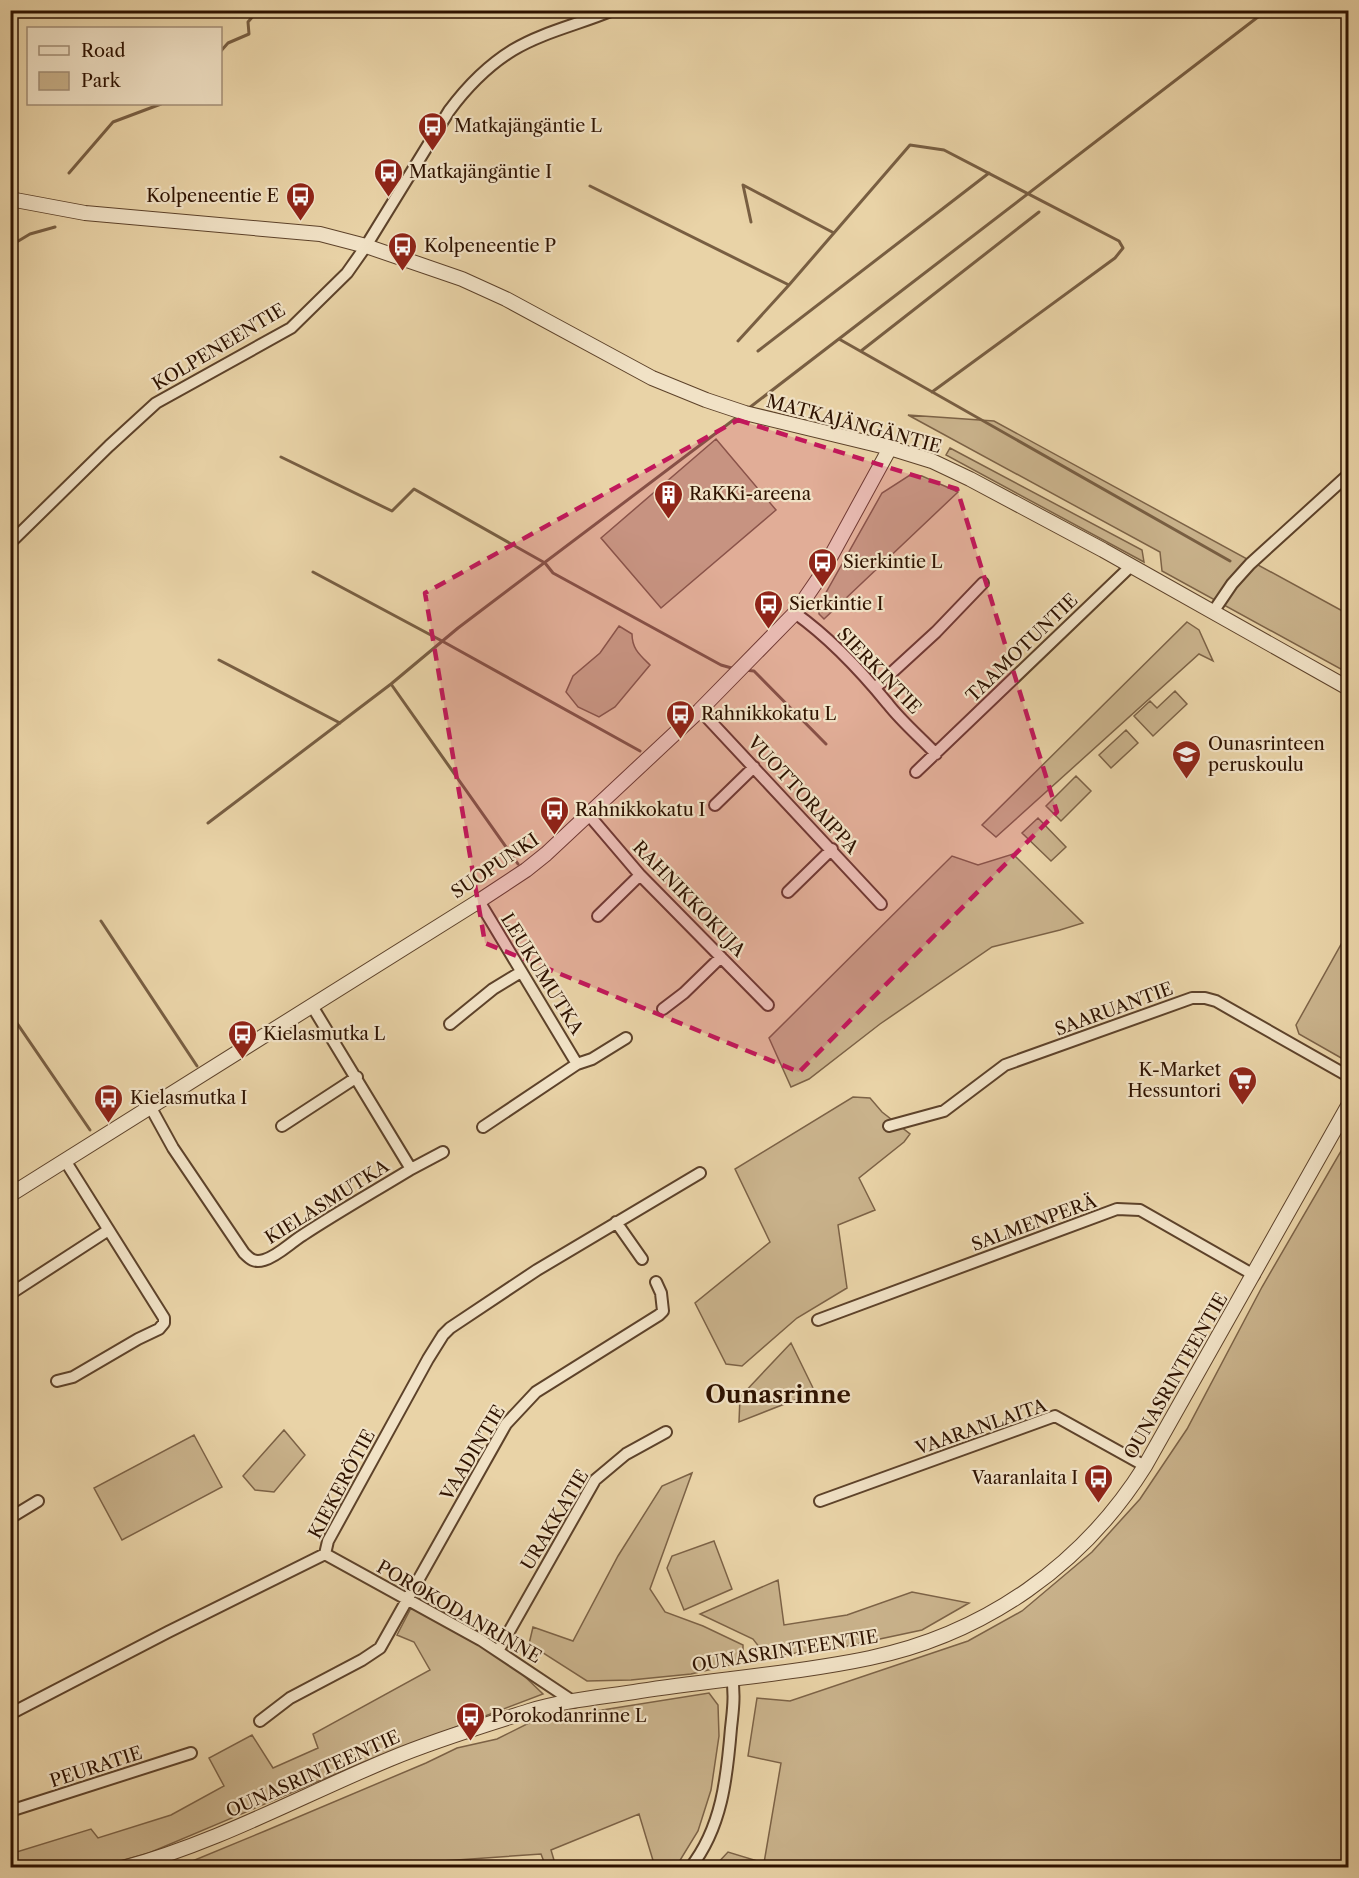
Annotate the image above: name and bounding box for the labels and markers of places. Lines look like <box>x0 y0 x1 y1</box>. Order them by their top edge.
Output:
bus stop icon: Matkajängäntie L <box>417 110 449 152</box>
place label: Matkajängäntie L <box>454 115 602 137</box>
bus stop icon: Matkajängäntie I <box>372 156 404 198</box>
place label: Matkajängäntie I <box>409 161 552 183</box>
bus stop icon: Kolpeneentie E <box>284 180 316 222</box>
place label: Kolpeneentie E <box>146 185 279 207</box>
bus stop icon: Kolpeneentie P <box>387 230 419 272</box>
place label: Kolpeneentie P <box>424 235 556 257</box>
building icon: RaKKi-areena <box>652 478 684 520</box>
place label: RaKKi-areena <box>689 483 812 505</box>
bus stop icon: Sierkintie L <box>806 546 838 588</box>
place label: Sierkintie L <box>843 551 943 573</box>
bus stop icon: Sierkintie I <box>752 588 784 630</box>
place label: Sierkintie I <box>789 593 884 615</box>
bus stop icon: Rahnikkokatu L <box>664 698 696 740</box>
place label: Rahnikkokatu L <box>701 703 837 725</box>
place label: Ounasrinteen peruskoulu <box>1208 733 1325 776</box>
school or university icon: Ounasrinteen peruskoulu <box>1171 738 1203 780</box>
bus stop icon: Rahnikkokatu I <box>538 794 570 836</box>
place label: Rahnikkokatu I <box>575 799 705 821</box>
bus stop icon: Kielasmutka L <box>226 1018 258 1060</box>
place label: Kielasmutka L <box>263 1023 386 1045</box>
place label: K-Market Hessuntori <box>1127 1059 1222 1102</box>
supermarket icon: K-Market Hessuntori <box>1226 1064 1258 1106</box>
bus stop icon: Kielasmutka I <box>93 1082 125 1124</box>
place label: Kielasmutka I <box>130 1087 247 1109</box>
bus stop icon: Vaaranlaita I <box>1083 1462 1115 1504</box>
place label: Vaaranlaita I <box>971 1467 1078 1489</box>
bus stop icon: Porokodanrinne L <box>454 1700 486 1742</box>
place label: Porokodanrinne L <box>491 1705 647 1727</box>

